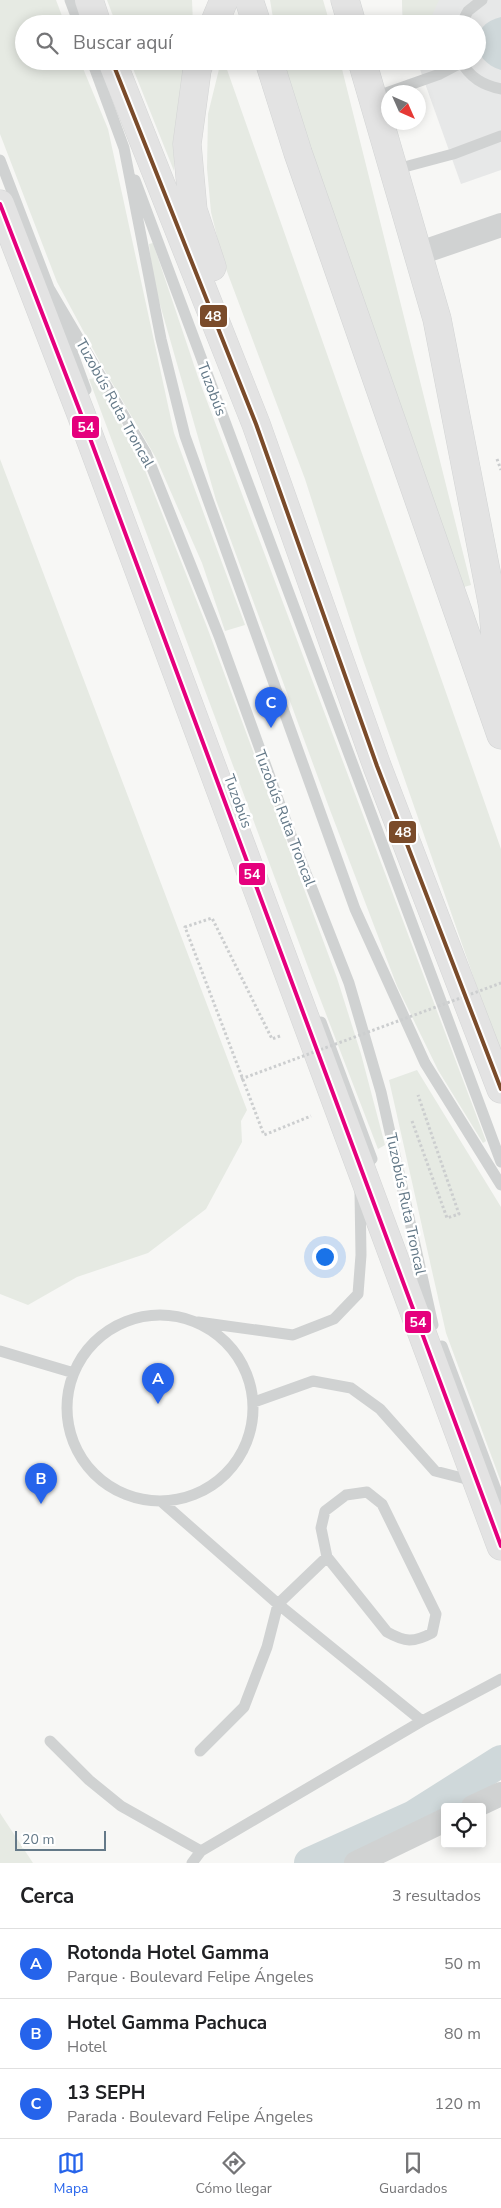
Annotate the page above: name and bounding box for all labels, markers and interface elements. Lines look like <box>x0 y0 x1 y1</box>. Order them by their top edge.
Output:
search box <box>15 15 486 70</box>
icon: search <box>33 29 61 57</box>
text: Buscar aquí <box>73 30 172 56</box>
north arrow <box>381 85 426 130</box>
line badge: 48 <box>199 304 228 328</box>
text: 48 <box>205 307 221 326</box>
street label: Tuzobús Ruta Troncal <box>71 335 159 472</box>
street label: Tuzobús <box>193 359 231 419</box>
line badge: 54 <box>71 415 100 439</box>
text: 54 <box>78 418 95 437</box>
pin: C <box>255 687 287 728</box>
street label: Tuzobús Ruta Troncal <box>250 747 320 890</box>
street label: Tuzobús <box>219 771 257 831</box>
line badge: 48 <box>388 820 417 844</box>
text: 48 <box>395 823 411 842</box>
line badge: 54 <box>238 862 266 886</box>
text: 54 <box>244 865 261 884</box>
street label: Tuzobús Ruta Troncal <box>381 1131 431 1277</box>
your location <box>312 1244 338 1270</box>
line badge: 54 <box>404 1310 432 1334</box>
text: 54 <box>410 1313 427 1332</box>
pin: A <box>142 1363 174 1404</box>
pin: B <box>25 1463 57 1504</box>
map controls <box>441 1803 486 1848</box>
button: locate <box>441 1803 486 1848</box>
scale bar <box>15 1828 106 1851</box>
text: 20 m <box>22 1830 54 1849</box>
text: Cerca <box>20 1882 74 1910</box>
text: 3 resultados <box>392 1885 481 1907</box>
text: Rotonda Hotel Gamma <box>67 1940 269 1966</box>
text: A <box>30 1953 42 1975</box>
text: 50 m <box>444 1953 481 1975</box>
text: Parque · Boulevard Felipe Ángeles <box>67 1966 314 1988</box>
text: Hotel Gamma Pachuca <box>67 2010 267 2036</box>
text: B <box>30 2023 42 2045</box>
text: 80 m <box>444 2023 481 2045</box>
text: Hotel <box>67 2036 107 2058</box>
text: 13 SEPH <box>67 2080 145 2106</box>
text: C <box>31 2093 41 2115</box>
text: 120 m <box>434 2093 481 2115</box>
text: Parada · Boulevard Felipe Ángeles <box>67 2106 313 2128</box>
tab: Mapa <box>54 2149 88 2198</box>
tab: Cómo llegar <box>195 2149 272 2198</box>
tab: Guardados <box>379 2149 448 2198</box>

